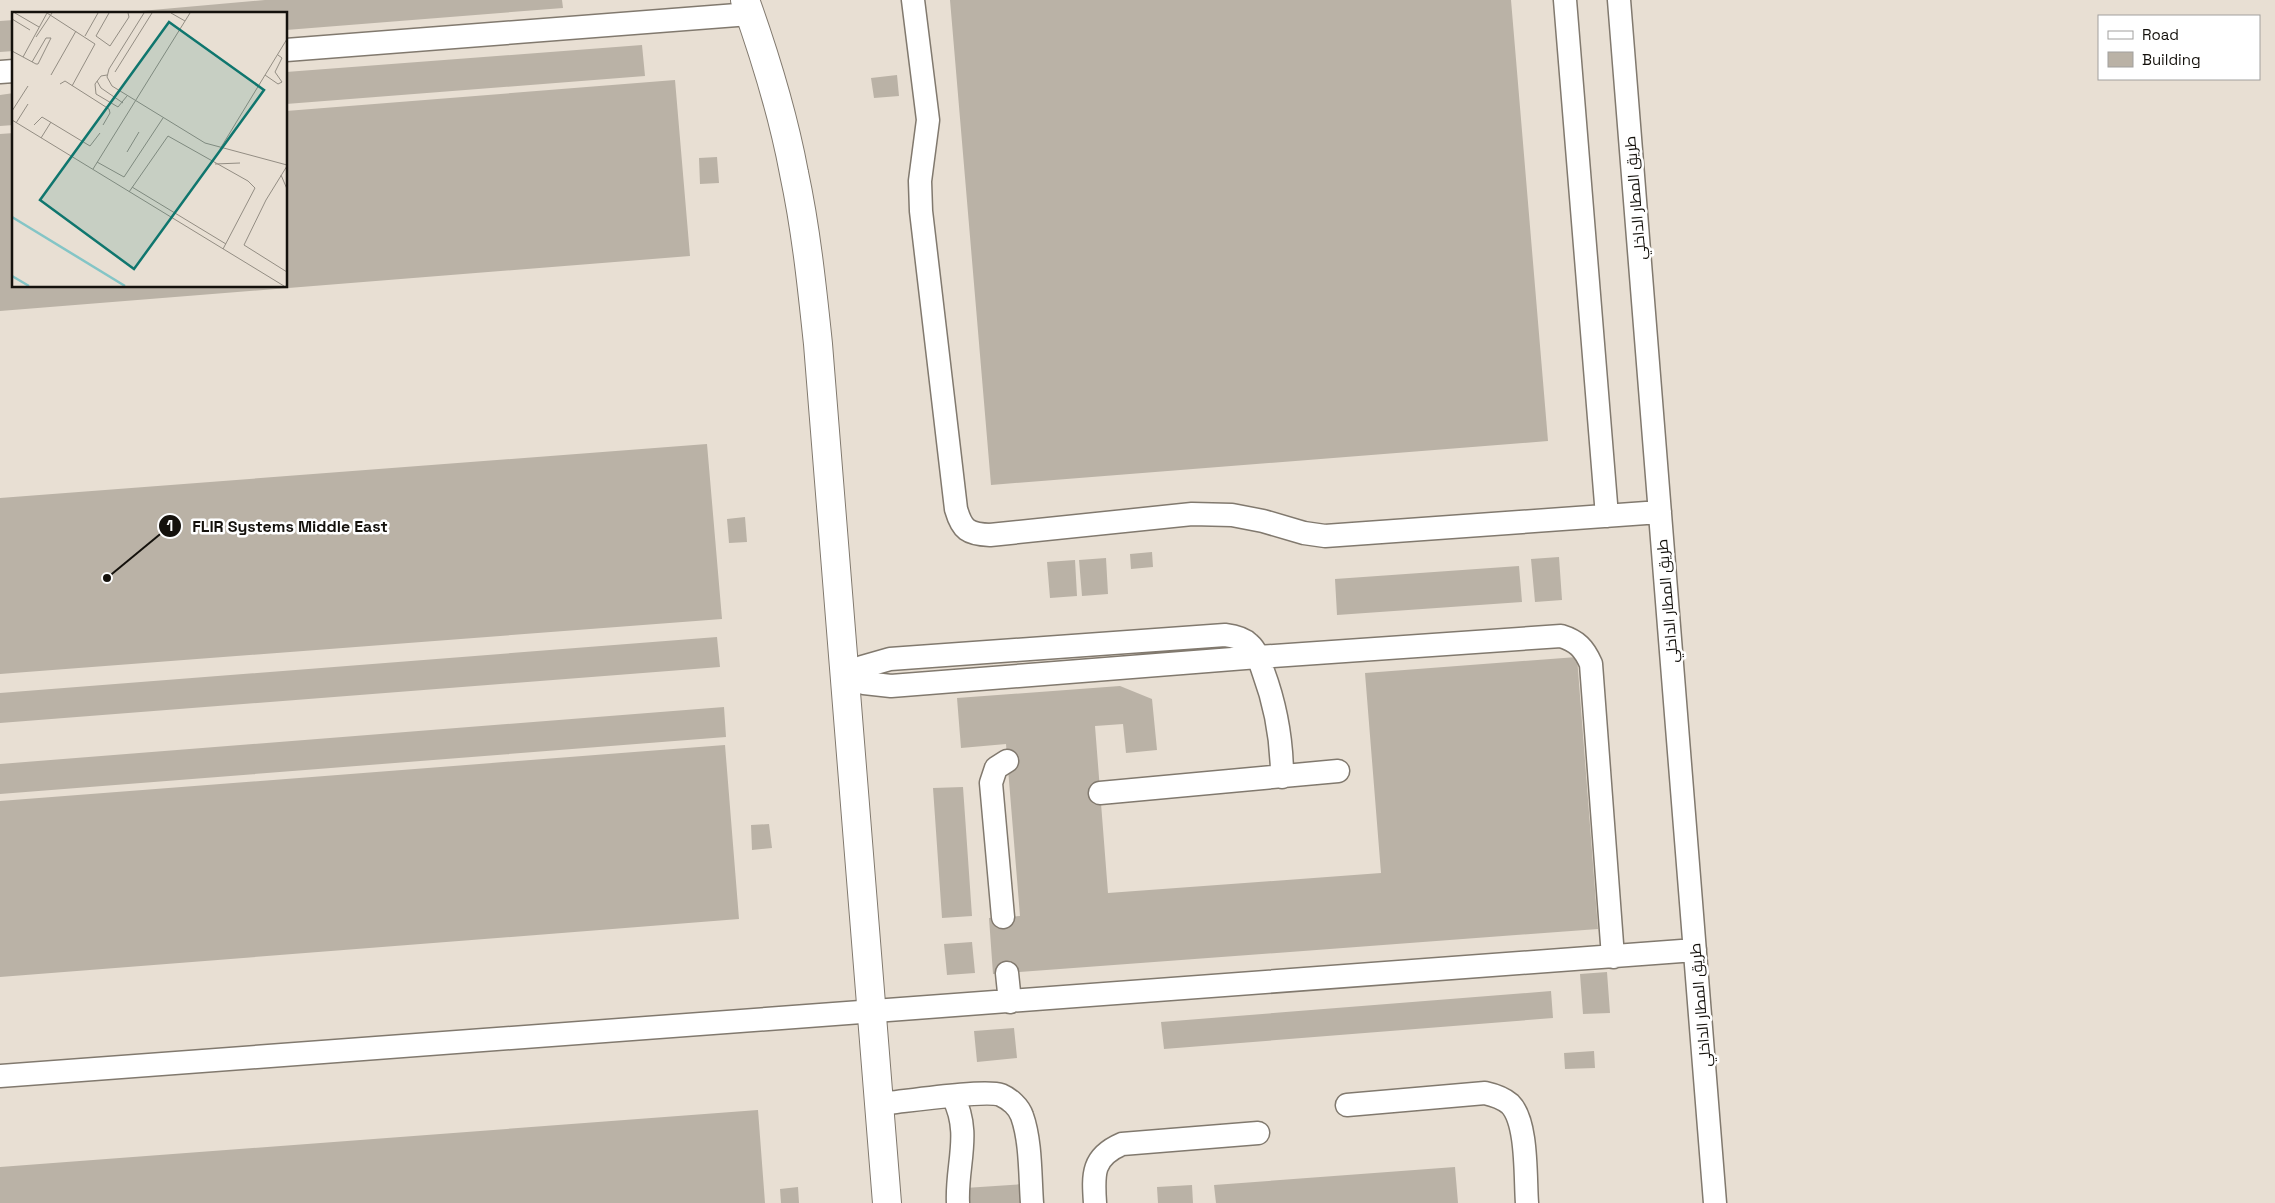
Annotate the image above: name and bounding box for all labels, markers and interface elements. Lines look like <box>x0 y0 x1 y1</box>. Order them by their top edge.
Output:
inset map <box>12 12 288 288</box>
legend <box>2098 15 2260 80</box>
text: Road <box>2142 25 2179 44</box>
text: Building <box>2142 50 2201 69</box>
street label: طريق المطار الداخلي <box>1620 135 1653 261</box>
callout: FLIR Systems Middle East <box>157 510 398 541</box>
text: 1 <box>167 516 173 535</box>
text: FLIR Systems Middle East <box>192 516 388 537</box>
street label: طريق المطار الداخلي <box>1652 538 1685 664</box>
street label: طريق المطار الداخلي <box>1685 942 1718 1068</box>

